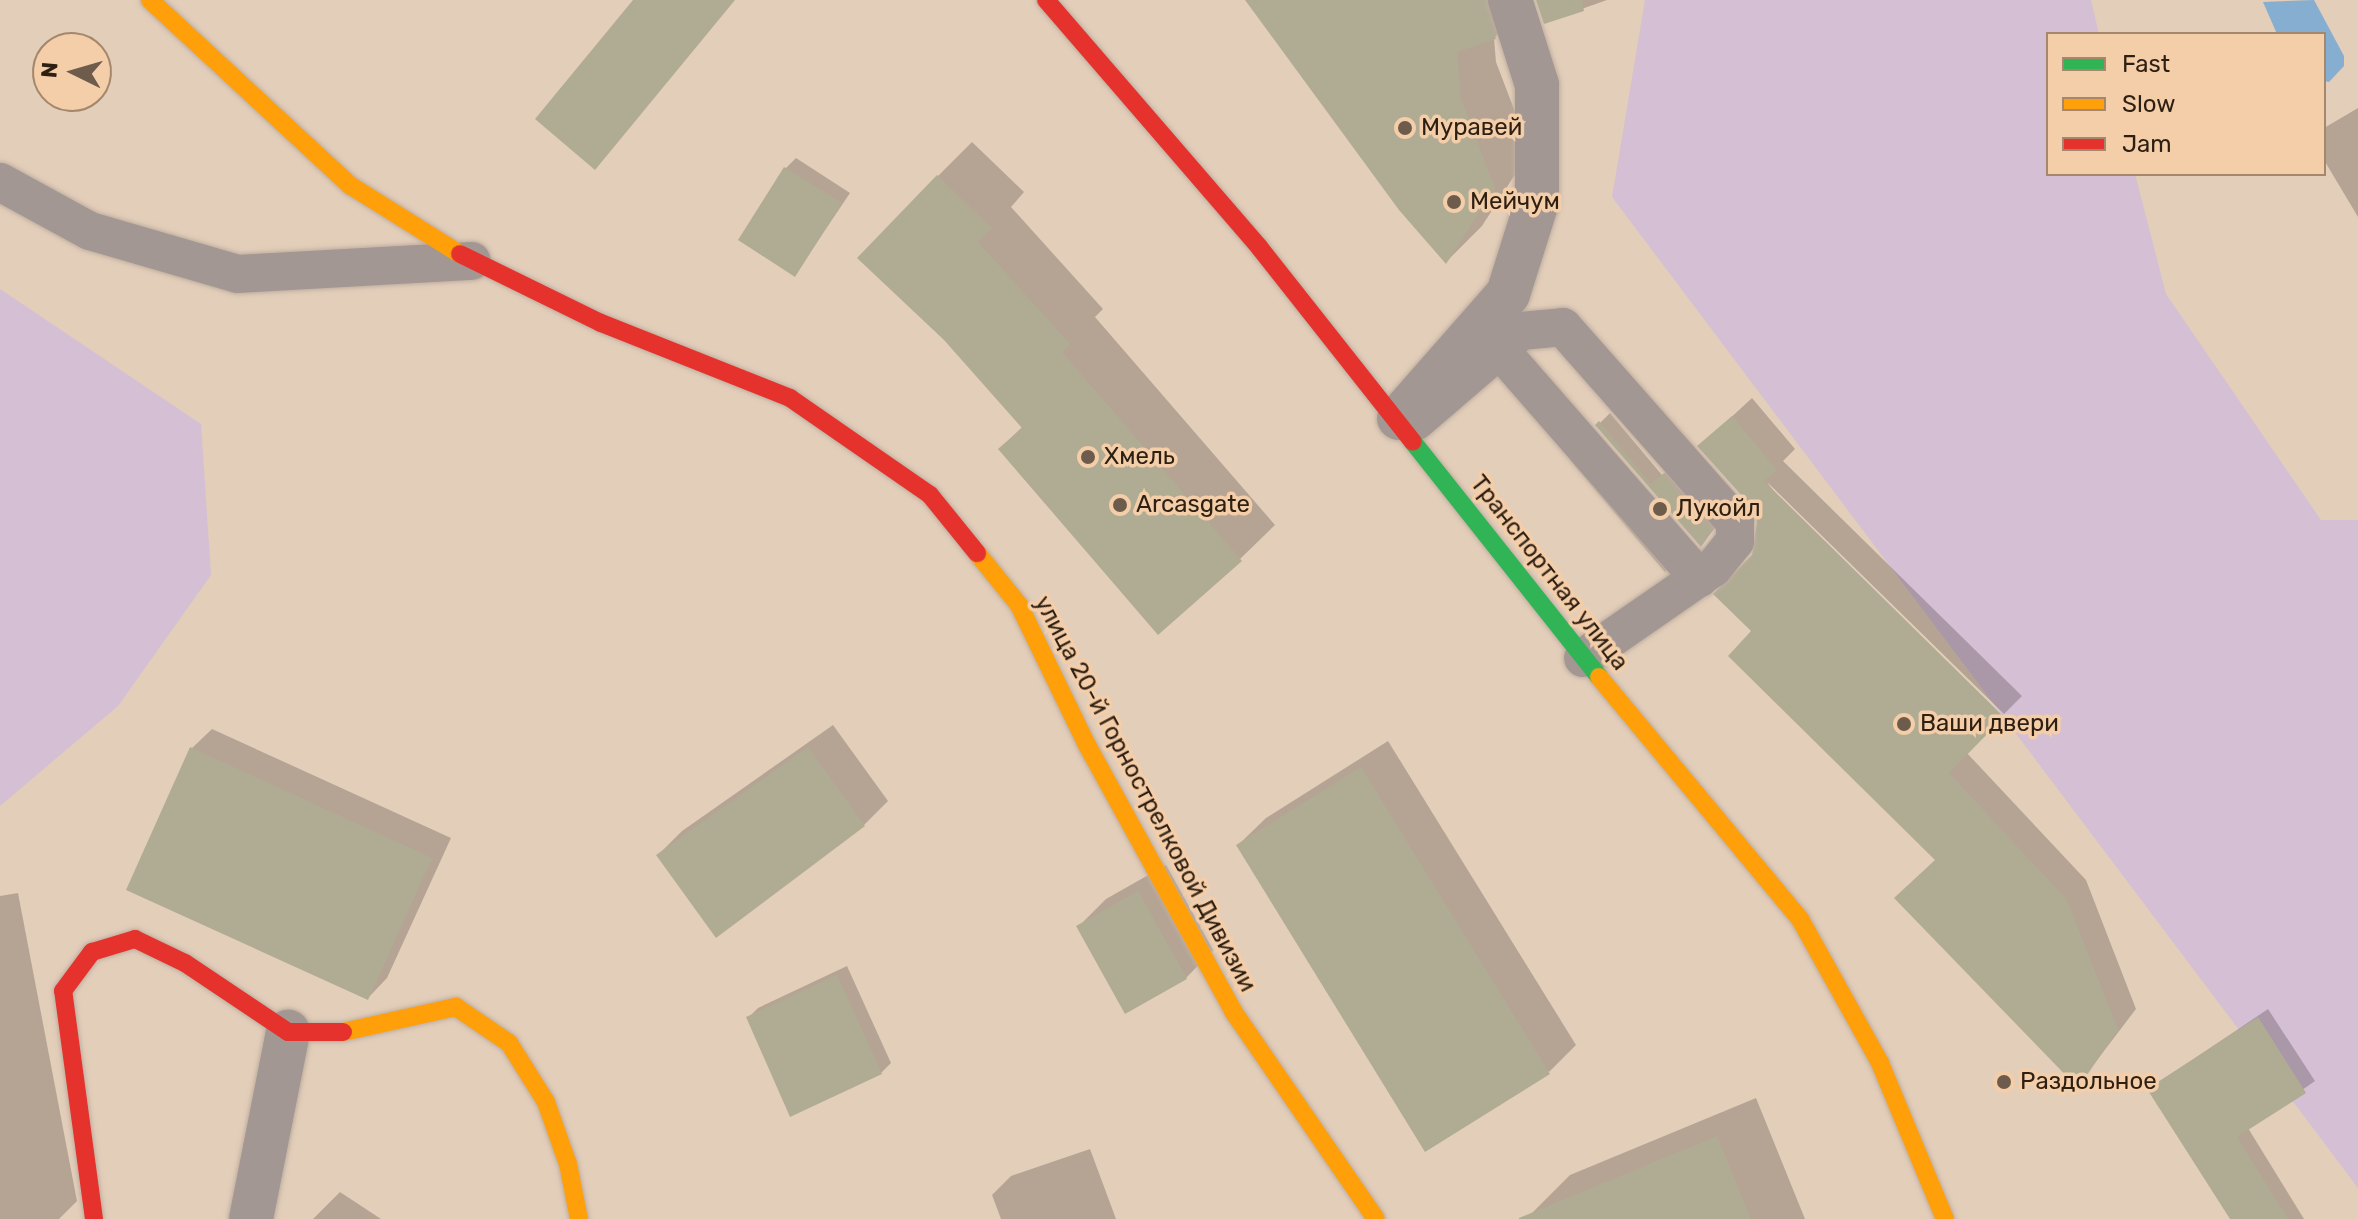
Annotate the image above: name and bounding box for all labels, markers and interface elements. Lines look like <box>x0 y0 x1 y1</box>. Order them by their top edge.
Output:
north arrow <box>32 32 112 112</box>
legend <box>2046 32 2326 176</box>
text: Fast <box>2122 50 2170 78</box>
text: N <box>35 61 64 79</box>
text: Slow <box>2122 90 2175 118</box>
place label: Муравей <box>1421 114 1522 142</box>
marker: Муравей <box>1396 119 1414 137</box>
text: Jam <box>2122 130 2172 158</box>
place label: Мейчум <box>1470 188 1560 216</box>
marker: Мейчум <box>1445 193 1463 211</box>
place label: Хмель <box>1104 443 1175 471</box>
marker: Хмель <box>1079 448 1097 466</box>
street label: Транспортная улица <box>1464 470 1634 676</box>
place label: Arcasgate <box>1136 491 1250 519</box>
place label: Лукойл <box>1676 495 1761 523</box>
marker: Arcasgate <box>1111 496 1129 514</box>
marker: Лукойл <box>1651 500 1669 518</box>
street label: улица 20-й Горнострелковой Дивизии <box>1028 591 1262 997</box>
place label: Ваши двери <box>1920 710 2059 738</box>
marker: Ваши двери <box>1895 715 1913 733</box>
place label: Раздольное <box>2020 1068 2157 1096</box>
marker: Раздольное <box>1995 1073 2013 1091</box>

